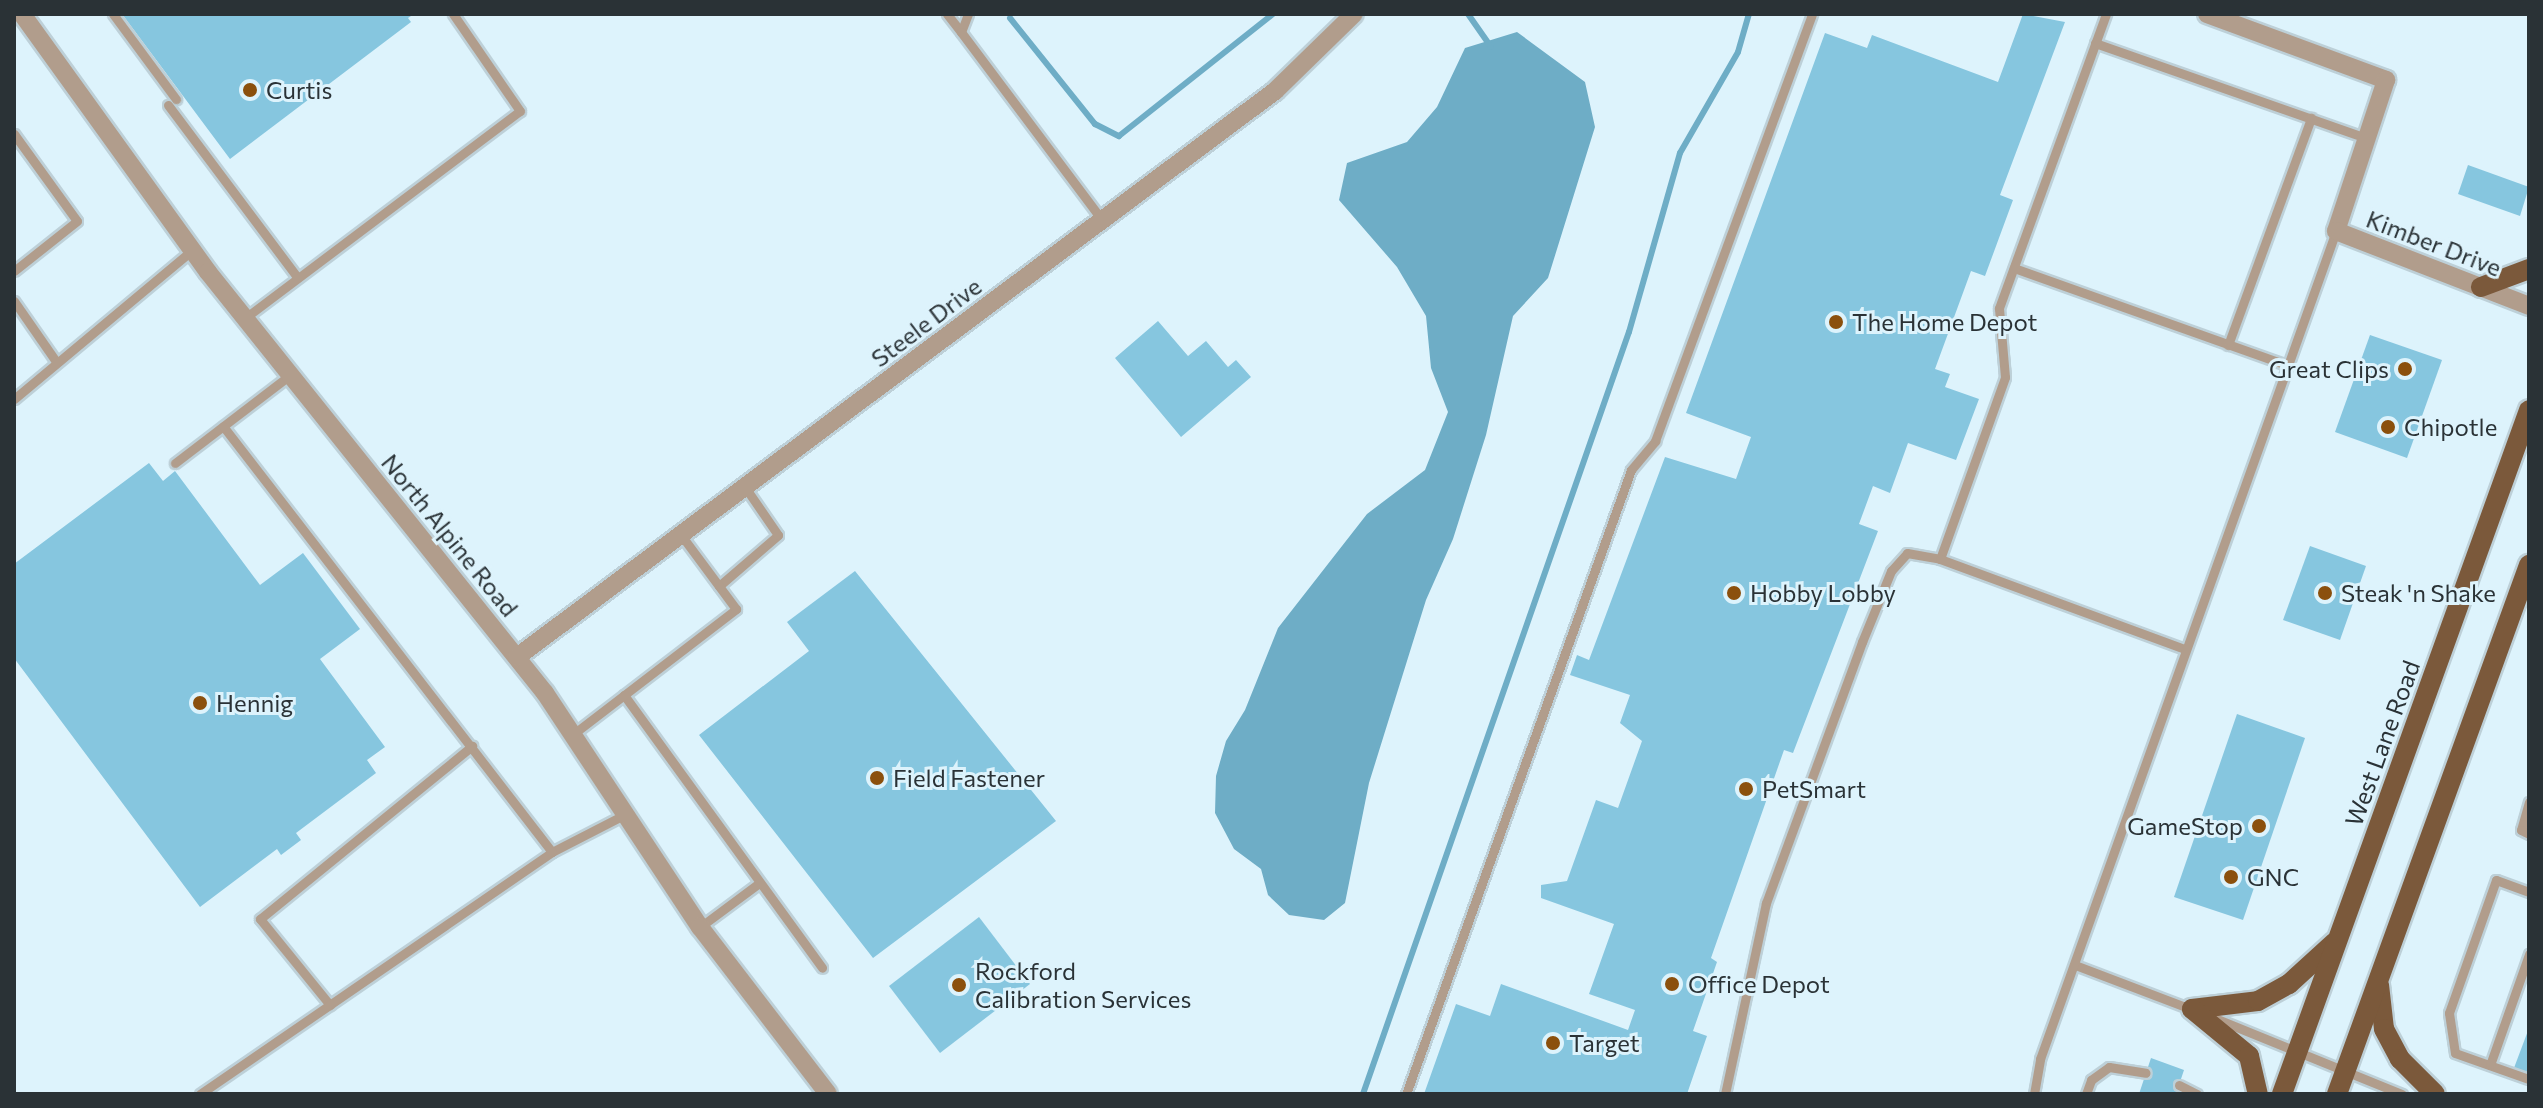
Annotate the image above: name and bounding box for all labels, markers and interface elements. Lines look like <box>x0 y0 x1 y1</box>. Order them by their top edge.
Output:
place label: Curtis <box>266 76 332 104</box>
marker: Curtis <box>241 81 259 99</box>
street label: Kimber Drive <box>2362 204 2506 282</box>
street label: Steele Drive <box>865 271 987 373</box>
place label: The Home Depot <box>1852 308 2037 336</box>
marker: The Home Depot <box>1827 313 1845 331</box>
place label: Great Clips <box>2269 355 2389 383</box>
marker: Great Clips <box>2396 360 2414 378</box>
place label: Chipotle <box>2404 413 2497 441</box>
marker: Chipotle <box>2379 418 2397 436</box>
street label: North Alpine Road <box>376 448 524 622</box>
place label: Hobby Lobby <box>1750 579 1896 607</box>
place label: Steak 'n Shake <box>2341 579 2496 607</box>
marker: Hobby Lobby <box>1725 584 1743 602</box>
marker: Steak 'n Shake <box>2316 584 2334 602</box>
street label: West Lane Road <box>2339 656 2425 830</box>
place label: Hennig <box>216 689 293 717</box>
marker: Hennig <box>191 694 209 712</box>
place label: Field Fastener <box>893 764 1045 792</box>
marker: Field Fastener <box>868 769 886 787</box>
place label: PetSmart <box>1762 775 1866 803</box>
marker: PetSmart <box>1737 780 1755 798</box>
place label: GameStop <box>2127 812 2243 840</box>
marker: GameStop <box>2250 817 2268 835</box>
place label: GNC <box>2247 863 2299 891</box>
marker: GNC <box>2222 868 2240 886</box>
place label: Rockford Calibration Services <box>975 957 1191 1013</box>
place label: Office Depot <box>1688 970 1830 998</box>
marker: Office Depot <box>1663 975 1681 993</box>
marker: Rockford Calibration Services <box>950 976 968 994</box>
place label: Target <box>1569 1029 1640 1057</box>
marker: Target <box>1544 1034 1562 1052</box>

